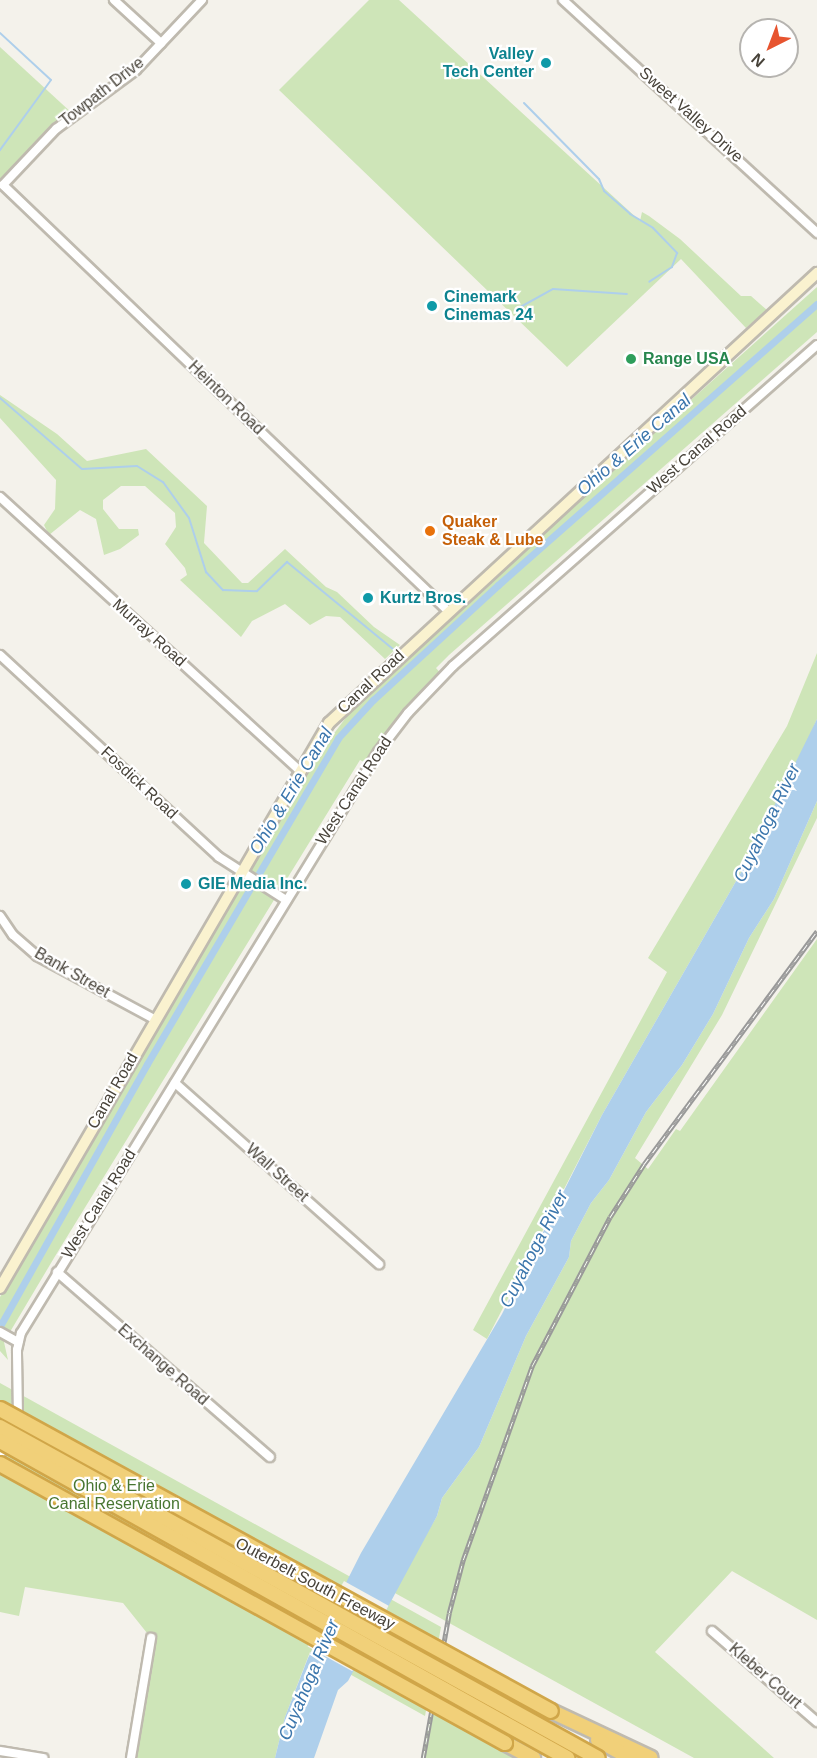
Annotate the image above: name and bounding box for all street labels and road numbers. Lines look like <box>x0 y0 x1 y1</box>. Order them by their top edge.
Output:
street label: Towpath Drive <box>56 53 148 131</box>
street label: Sweet Valley Drive <box>635 63 747 167</box>
street label: Heinton Road <box>184 357 268 439</box>
street label: West Canal Road <box>643 402 751 498</box>
street label: Murray Road <box>108 595 190 671</box>
street label: Canal Road <box>334 646 408 718</box>
street label: West Canal Road <box>312 733 396 849</box>
street label: Fosdick Road <box>97 743 181 823</box>
street label: Bank Street <box>31 944 113 1002</box>
street label: Canal Road <box>84 1050 142 1132</box>
street label: Wall Street <box>242 1140 312 1206</box>
street label: West Canal Road <box>58 1146 140 1262</box>
street label: Exchange Road <box>114 1320 212 1410</box>
street label: Outerbelt South Freeway <box>232 1534 398 1634</box>
street label: Kleber Court <box>725 1639 805 1713</box>

